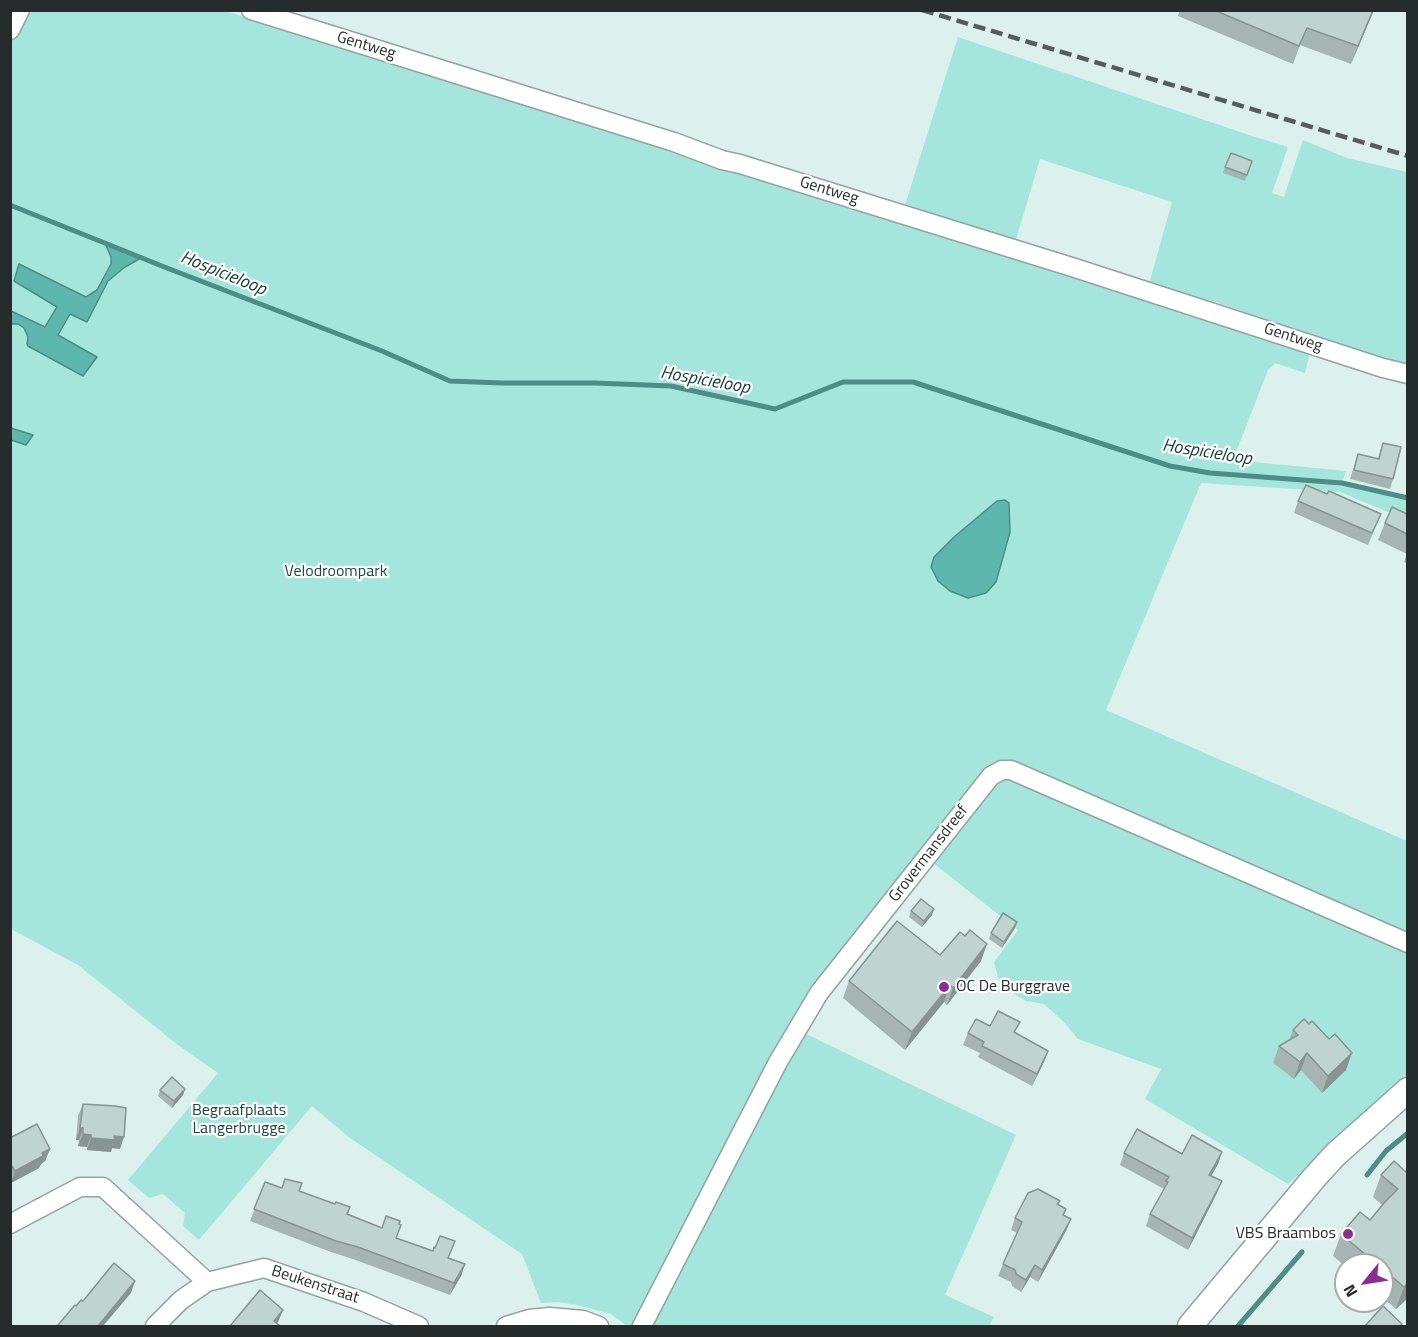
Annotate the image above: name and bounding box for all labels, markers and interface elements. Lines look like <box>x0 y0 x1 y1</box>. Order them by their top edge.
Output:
street label: Gentweg <box>334 28 398 64</box>
street label: Gentweg <box>797 173 861 209</box>
water label: Hospicieloop <box>177 247 269 301</box>
street label: Gentweg <box>1261 320 1325 356</box>
water label: Hospicieloop <box>659 363 751 399</box>
water label: Hospicieloop <box>1161 435 1253 471</box>
park label: Velodroompark <box>285 562 387 582</box>
street label: Grovermansdreef <box>885 802 973 906</box>
place label: OC De Burggrave <box>956 977 1070 997</box>
marker: OC De Burggrave <box>937 980 951 994</box>
park label: Begraafplaats Langerbrugge <box>192 1101 286 1139</box>
place label: VBS Braambos <box>1236 1224 1336 1244</box>
marker: VBS Braambos <box>1341 1227 1355 1241</box>
north arrow <box>1334 1253 1394 1313</box>
street label: Beukenstraat <box>269 1262 361 1308</box>
text: N <box>1337 1280 1363 1302</box>

